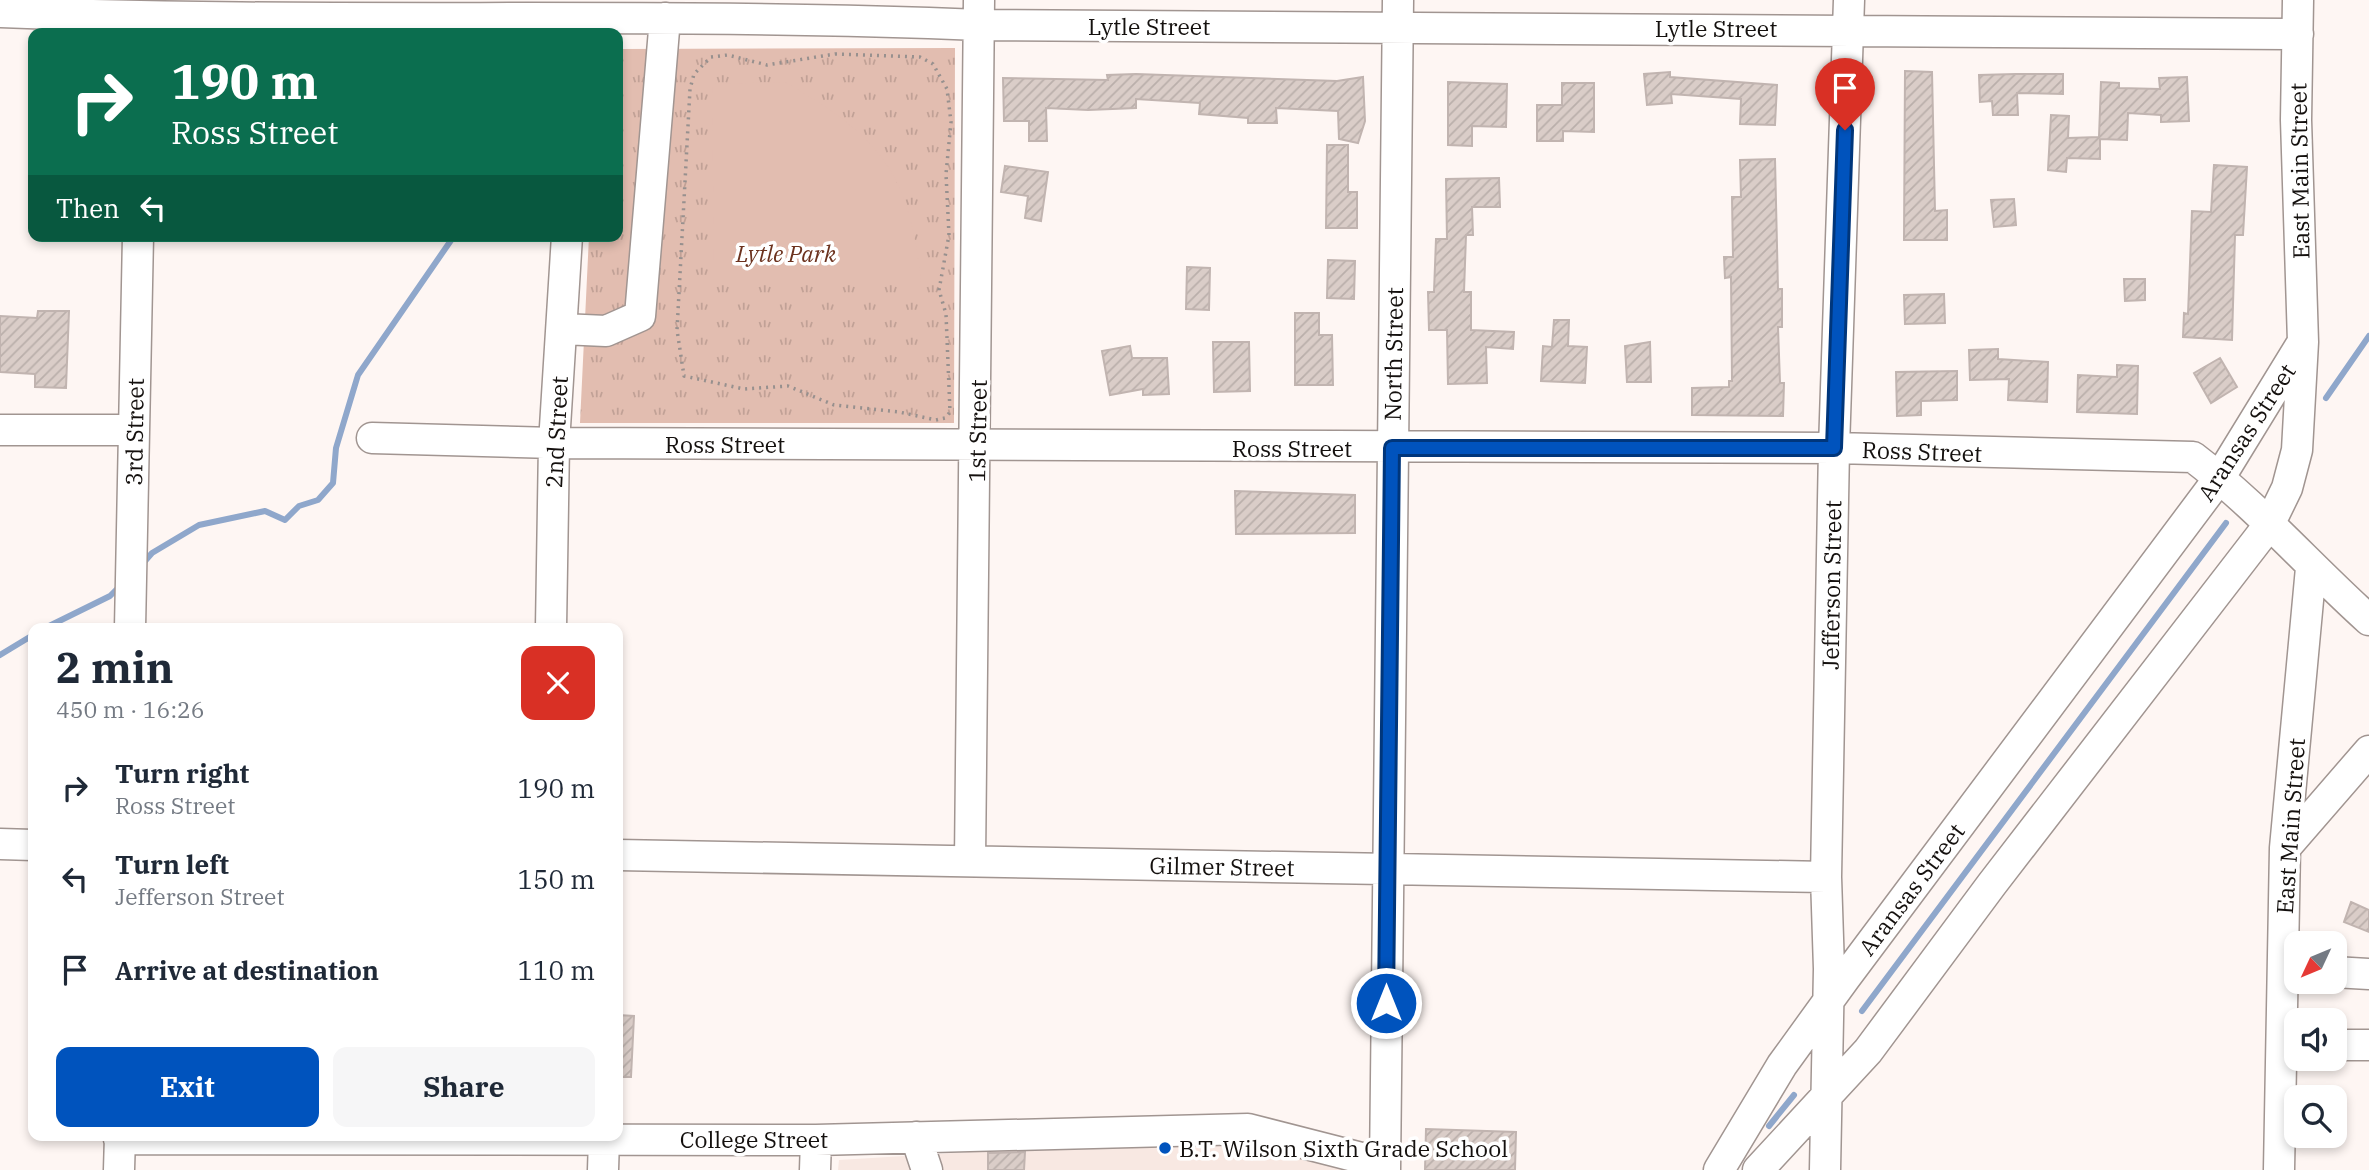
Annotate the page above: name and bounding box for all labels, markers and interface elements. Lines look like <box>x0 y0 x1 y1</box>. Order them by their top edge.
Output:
street label: Lytle Street <box>1088 11 1210 41</box>
street label: Lytle Street <box>1655 13 1777 43</box>
text: 190 m <box>171 49 318 112</box>
icon: right <box>56 56 147 147</box>
pin <box>1815 58 1875 130</box>
icon: arrive <box>1826 69 1864 107</box>
street label: East Main Street <box>2282 83 2316 259</box>
text: Ross Street <box>171 111 338 153</box>
icon: left <box>134 189 172 227</box>
text: Then <box>56 191 120 225</box>
park label: Lytle Park <box>735 238 837 268</box>
street label: North Street <box>1377 287 1409 421</box>
street label: Aransas Street <box>2190 358 2302 506</box>
street label: 2nd Street <box>538 375 574 489</box>
street label: 3rd Street <box>118 378 150 486</box>
street label: 1st Street <box>961 379 993 483</box>
street label: Ross Street <box>665 429 785 459</box>
street label: Ross Street <box>1232 433 1352 463</box>
street label: Ross Street <box>1861 434 1983 468</box>
street label: Jefferson Street <box>1815 500 1847 670</box>
text: 2 min <box>56 640 174 695</box>
button: close <box>521 646 595 720</box>
text: 450 m · 16:26 <box>56 694 205 724</box>
street label: East Main Street <box>2269 737 2311 915</box>
text: Turn right <box>115 756 249 790</box>
icon: right <box>56 769 94 807</box>
text: 190 m <box>517 771 595 805</box>
text: Ross Street <box>115 790 235 820</box>
street label: Aransas Street <box>1851 817 1971 961</box>
text: Turn left <box>115 847 229 881</box>
street label: Gilmer Street <box>1149 850 1295 882</box>
icon: left <box>56 860 94 898</box>
text: 150 m <box>517 862 595 896</box>
text: Jefferson Street <box>115 881 285 911</box>
north arrow <box>2284 931 2347 994</box>
map controls <box>2284 931 2347 1148</box>
icon: arrive <box>56 951 94 989</box>
text: Arrive at destination <box>115 953 379 987</box>
text: 110 m <box>517 953 595 987</box>
position arrow <box>1349 966 1423 1040</box>
button: sound <box>2284 1008 2347 1071</box>
button: Exit <box>56 1047 319 1127</box>
button: Share <box>333 1047 595 1127</box>
button: search <box>2284 1085 2347 1148</box>
street label: College Street <box>680 1124 828 1154</box>
place label: B.T. Wilson Sixth Grade School <box>1179 1133 1508 1163</box>
marker: B.T. Wilson Sixth Grade School <box>1157 1140 1173 1156</box>

